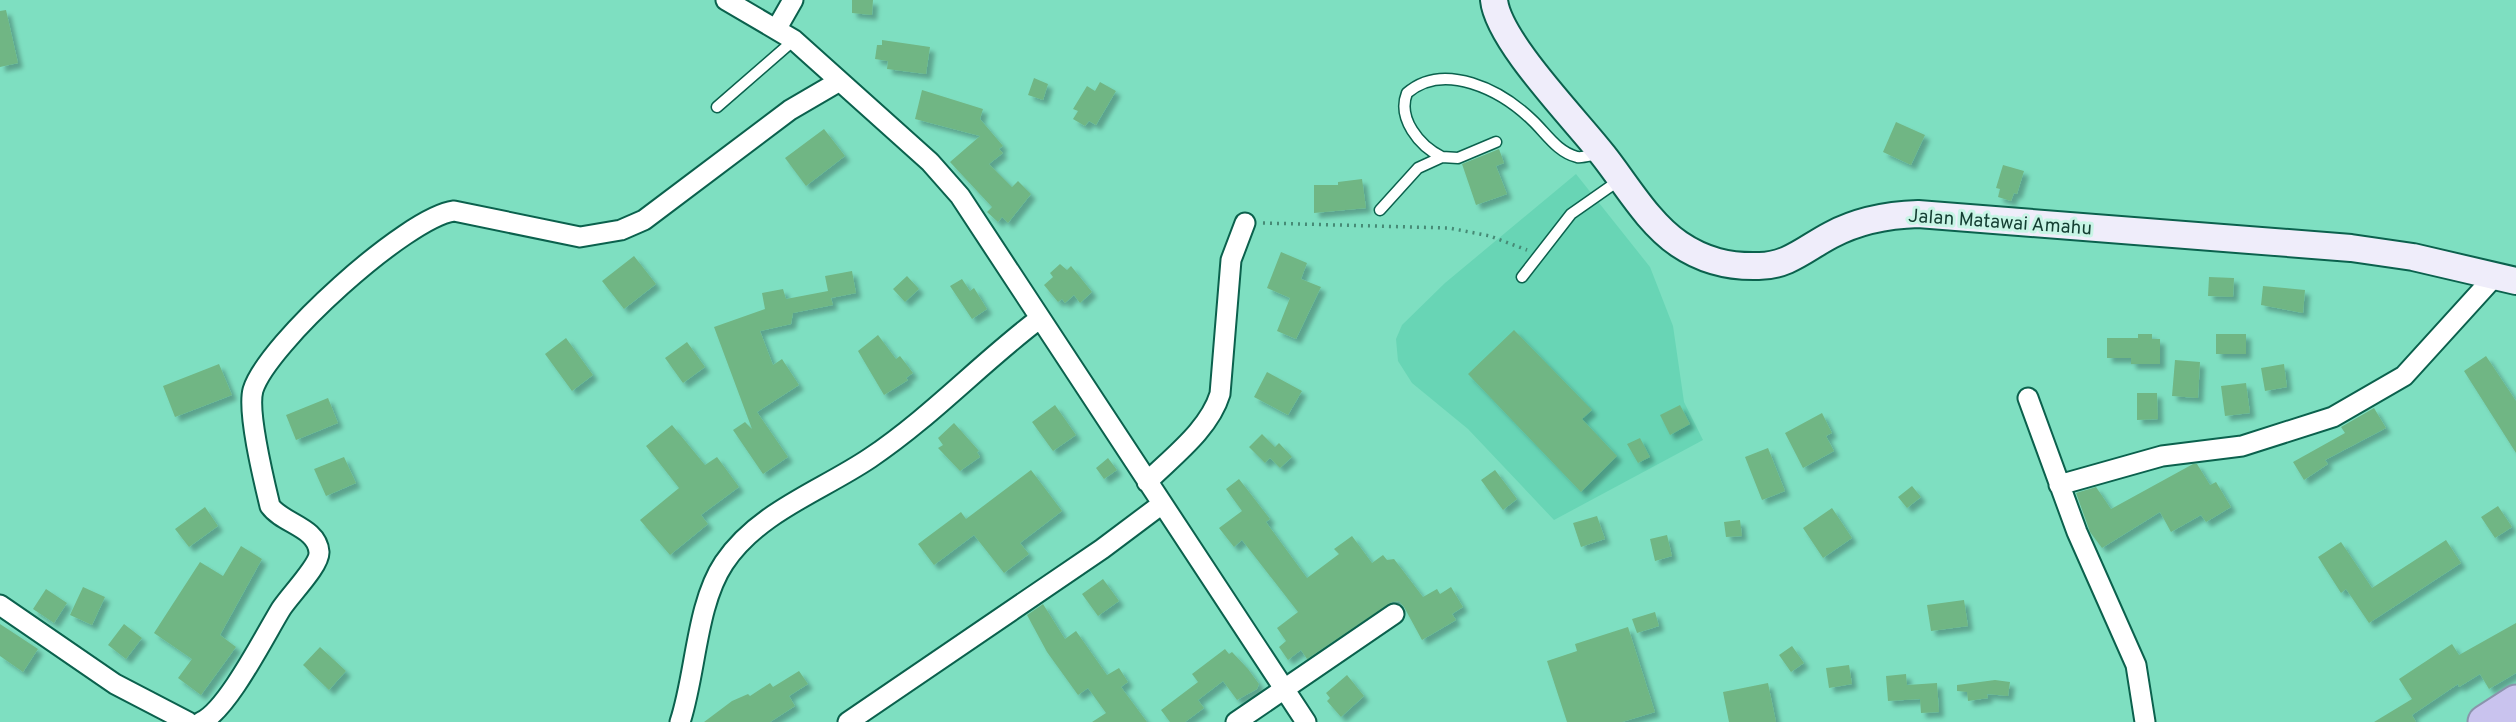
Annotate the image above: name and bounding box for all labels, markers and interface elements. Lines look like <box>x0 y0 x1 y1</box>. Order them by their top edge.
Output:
street label: Jalan Matawai Amahu <box>1907 205 2093 241</box>

